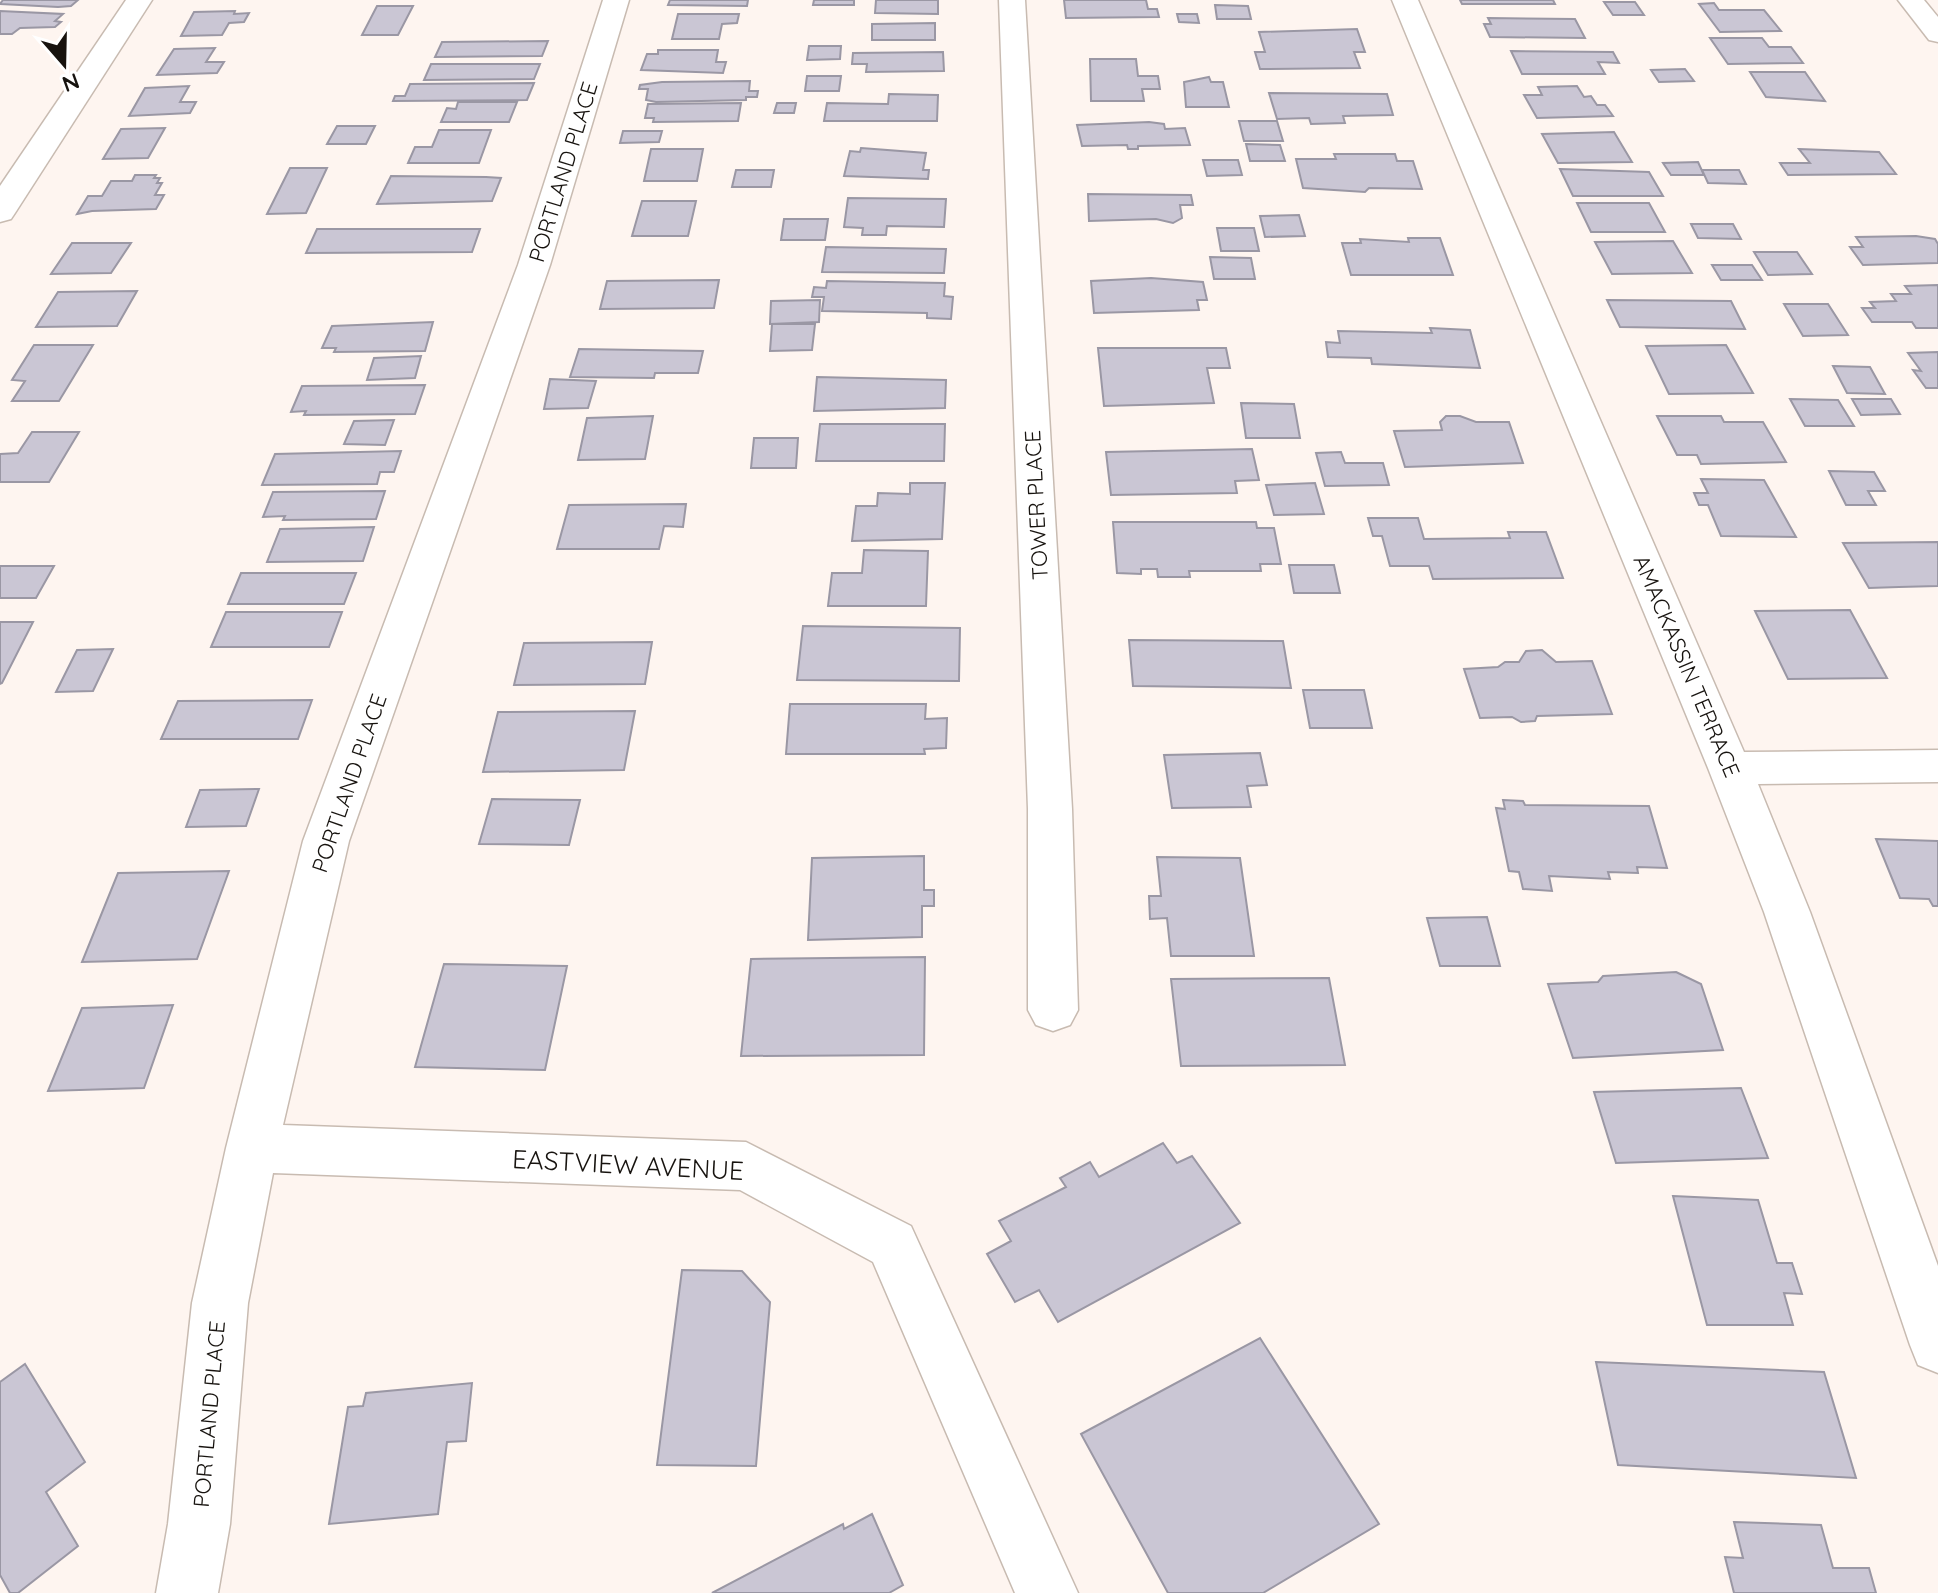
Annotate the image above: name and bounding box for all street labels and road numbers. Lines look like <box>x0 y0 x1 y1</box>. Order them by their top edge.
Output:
street label: PORTLAND PLACE <box>522 78 604 266</box>
street label: TOWER PLACE <box>1018 429 1054 581</box>
street label: AMACKASSIN TERRACE <box>1628 551 1746 781</box>
street label: PORTLAND PLACE <box>305 690 393 876</box>
street label: EASTVIEW AVENUE <box>511 1142 745 1187</box>
street label: PORTLAND PLACE <box>187 1320 231 1508</box>

